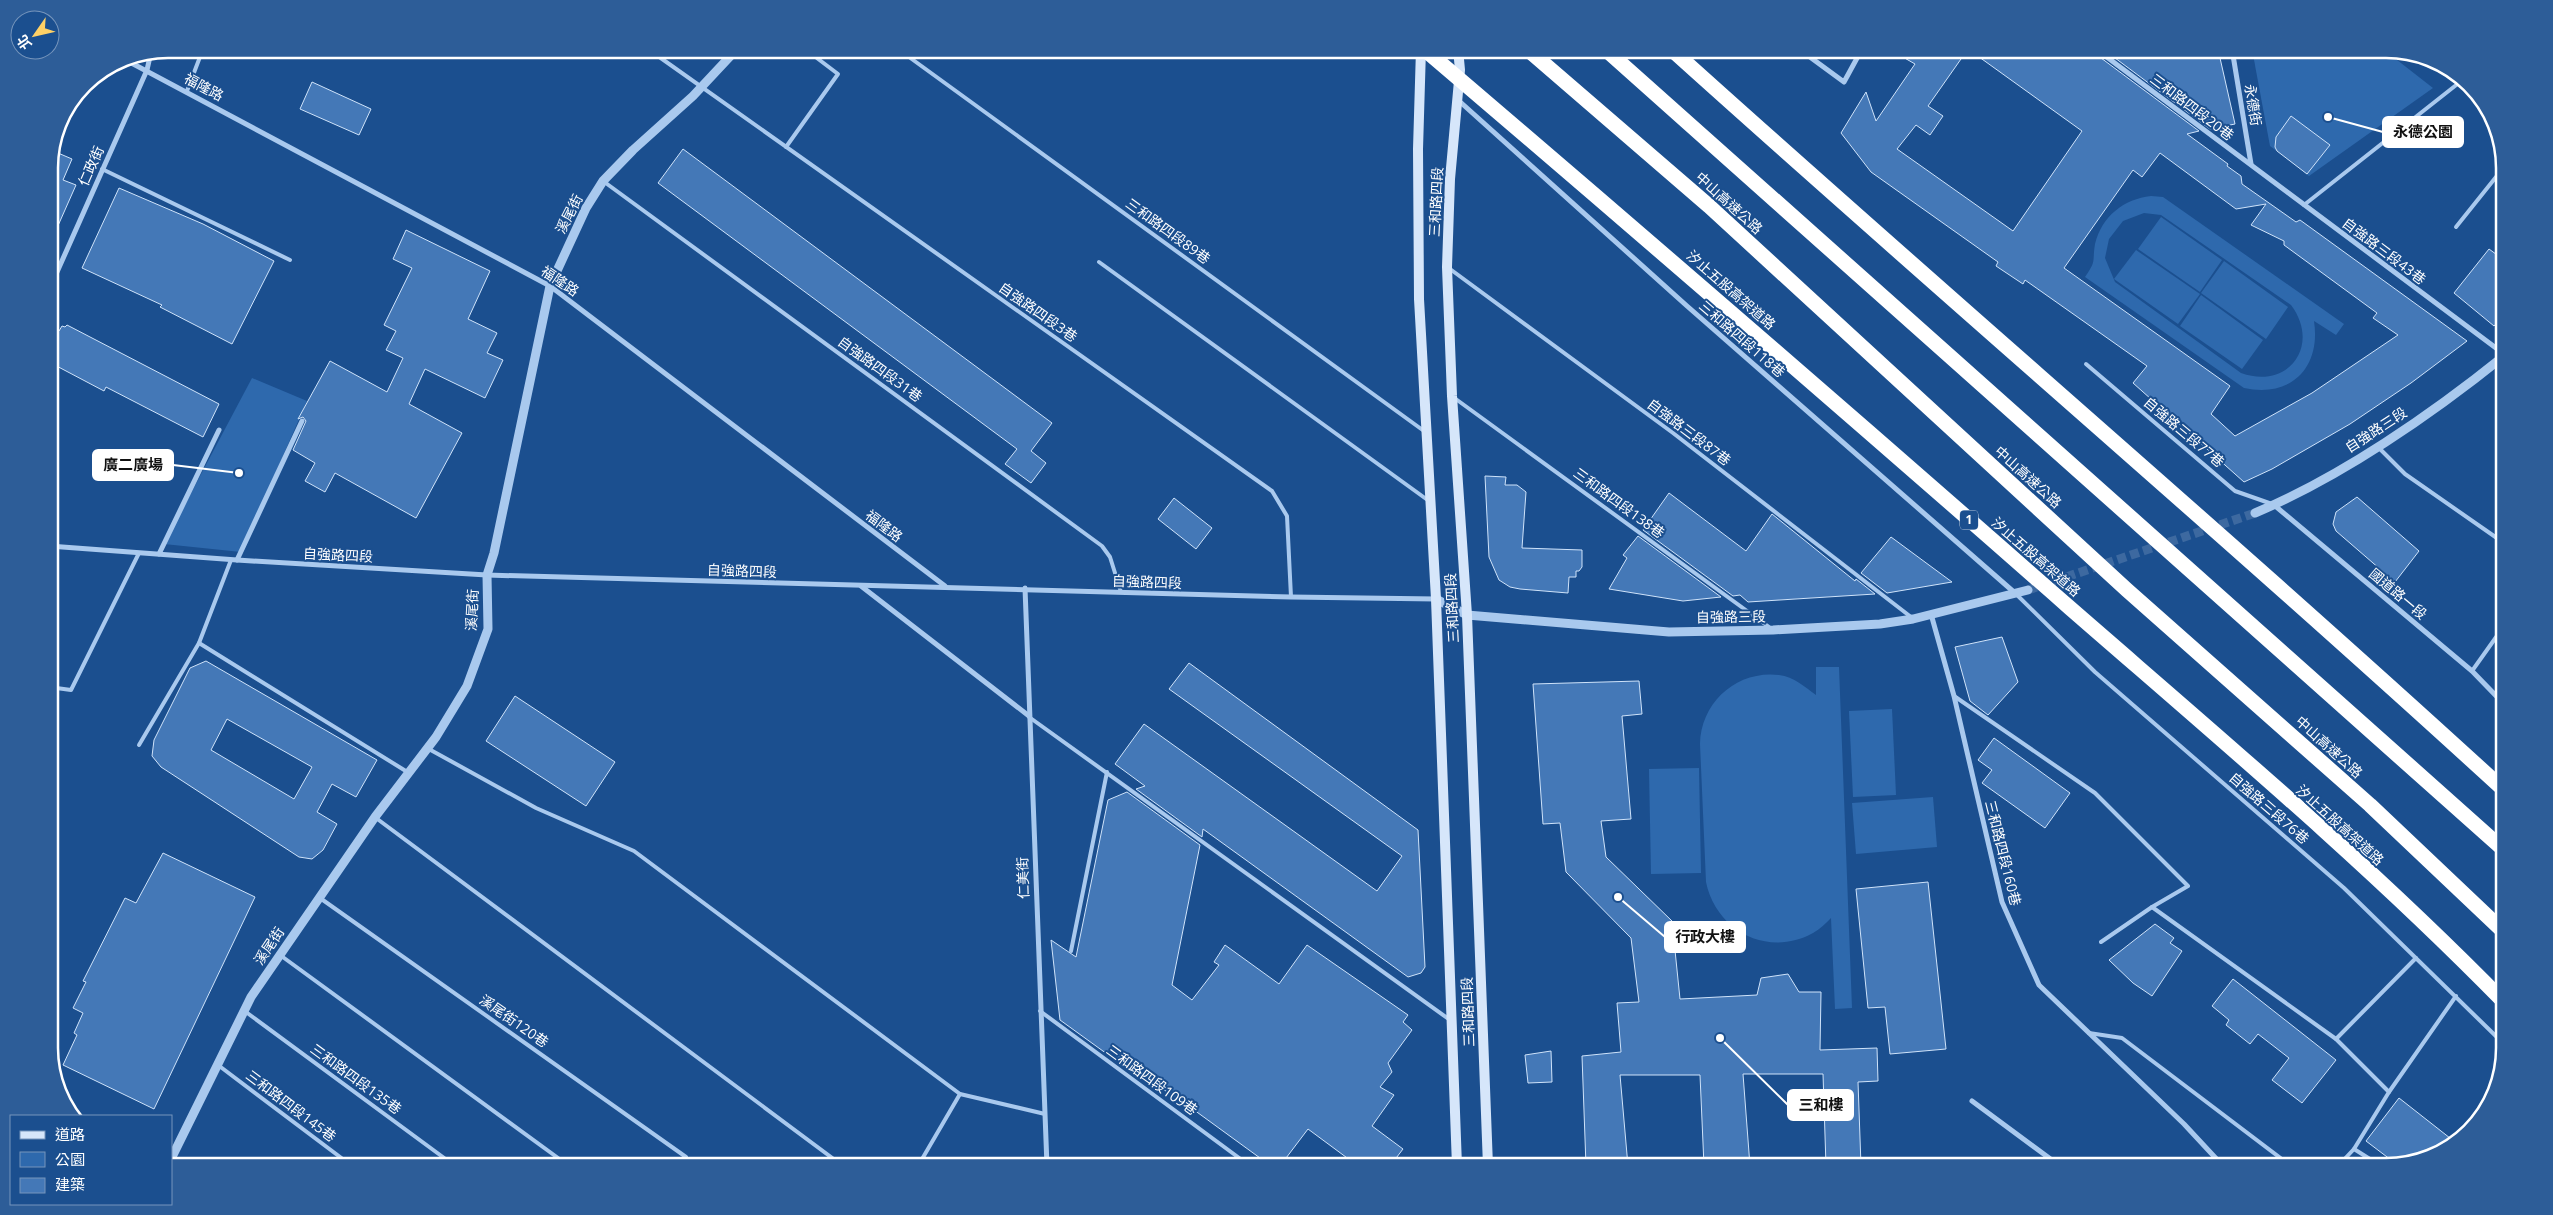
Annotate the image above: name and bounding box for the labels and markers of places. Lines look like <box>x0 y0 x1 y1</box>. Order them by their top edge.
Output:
callout: 永德公園 <box>2383 117 2463 147</box>
callout: 廣二廣場 <box>93 450 173 480</box>
callout: 行政大樓 <box>1665 922 1745 952</box>
callout: 三和樓 <box>1788 1090 1853 1120</box>

